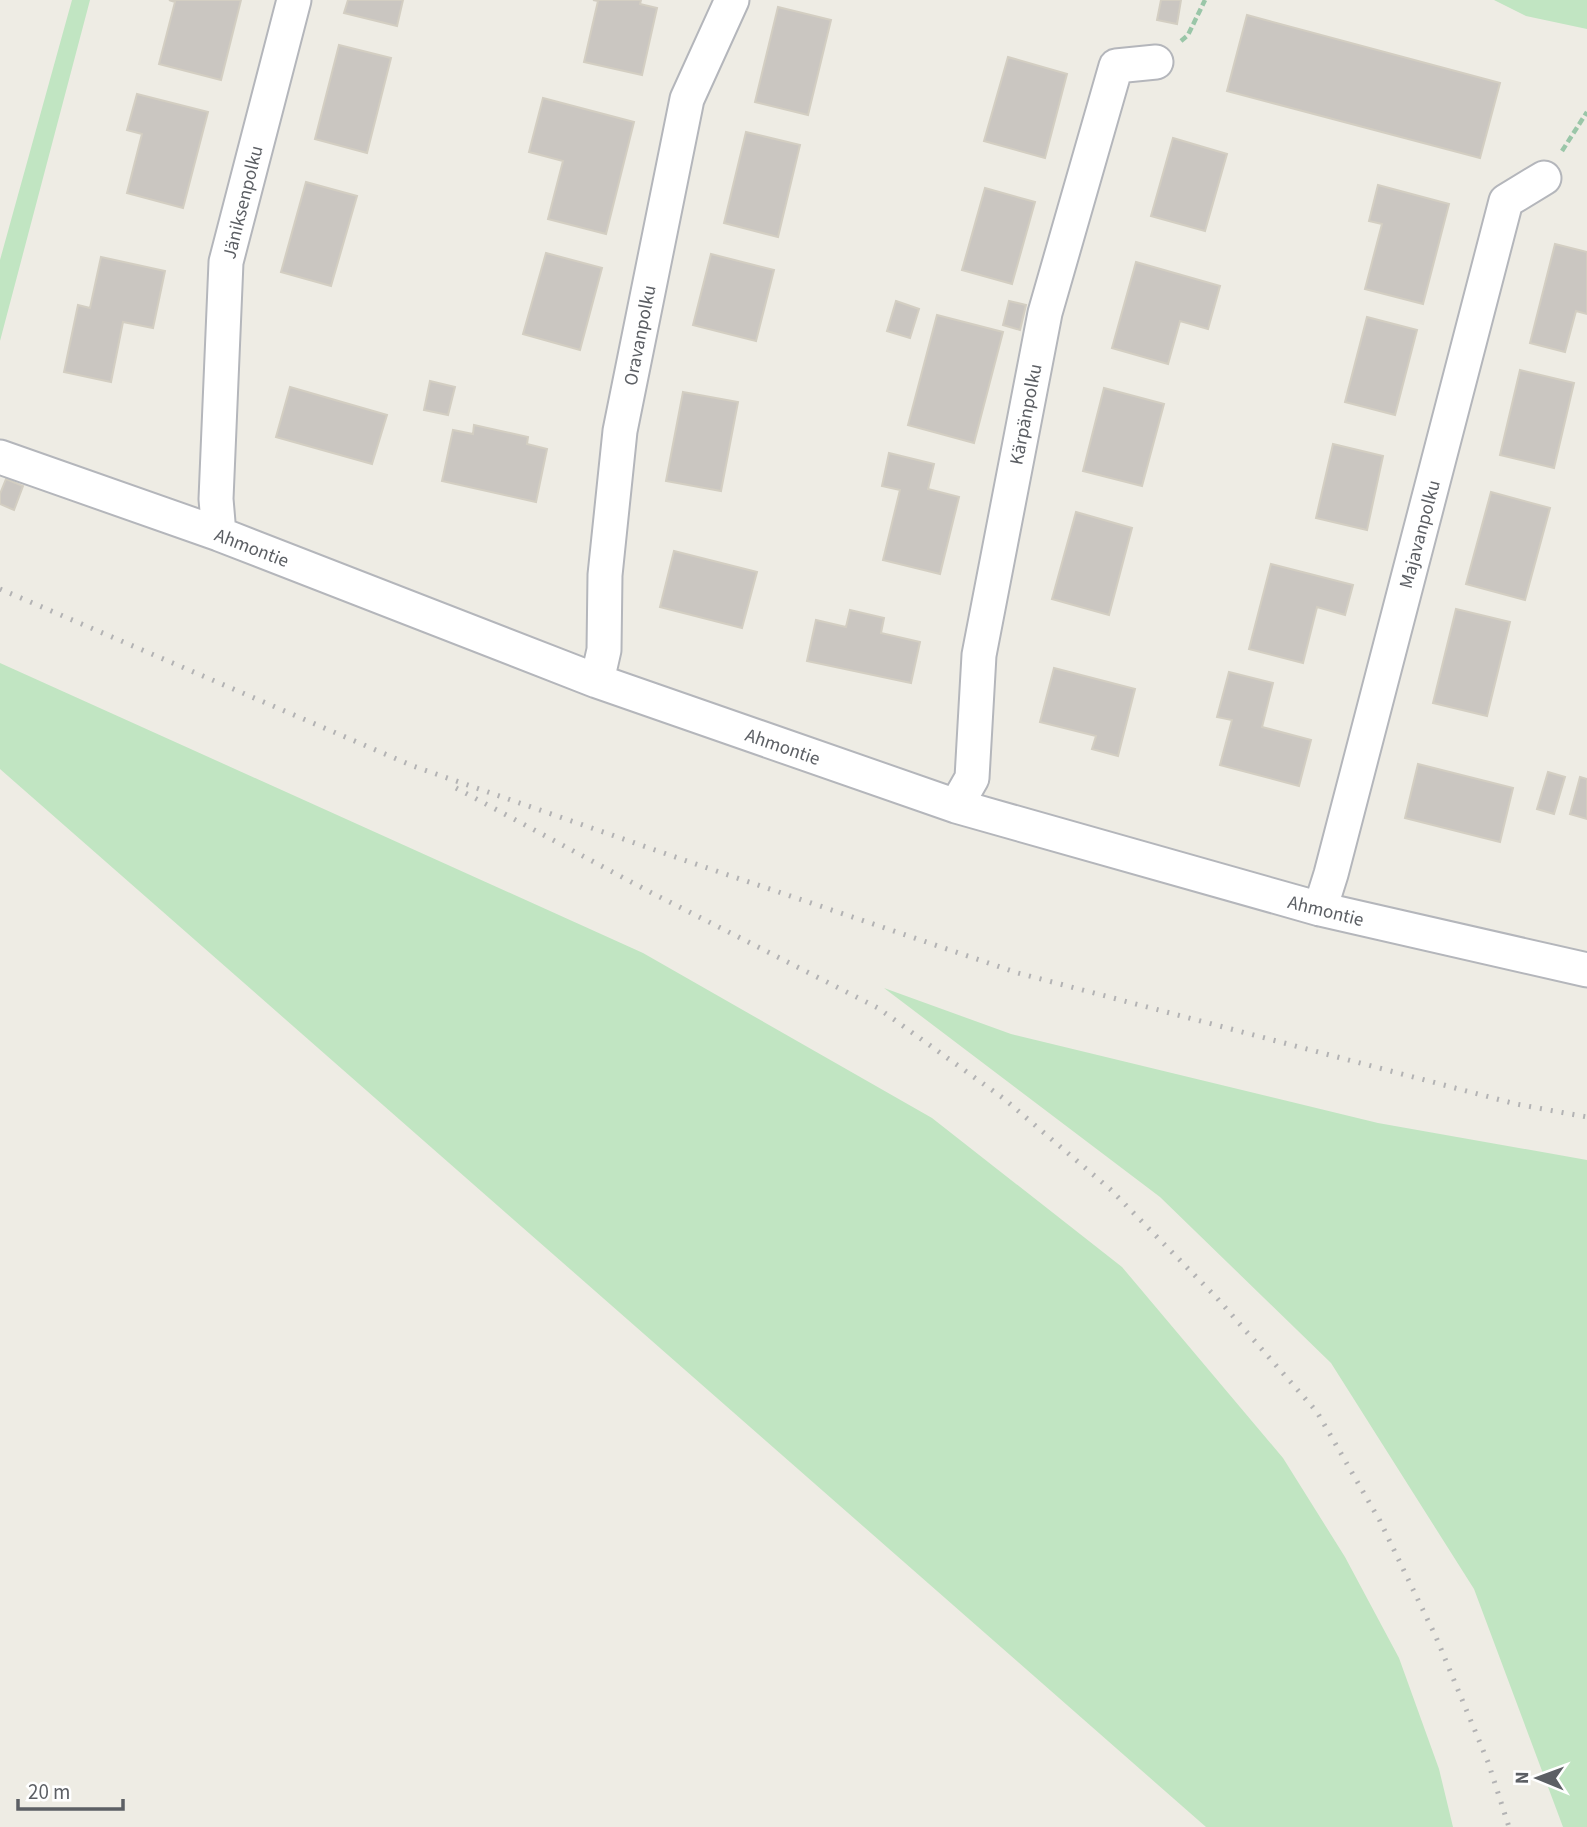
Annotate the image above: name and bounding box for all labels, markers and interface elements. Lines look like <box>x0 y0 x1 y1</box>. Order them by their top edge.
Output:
street label: Jäniksenpolku <box>216 143 271 262</box>
street label: Oravanpolku <box>617 283 663 388</box>
street label: Kärpänpolku <box>1003 361 1050 467</box>
street label: Majavanpolku <box>1393 477 1448 592</box>
street label: Ahmontie <box>210 522 293 575</box>
street label: Ahmontie <box>741 722 824 773</box>
street label: Ahmontie <box>1285 889 1367 934</box>
north arrow <box>1503 1743 1573 1813</box>
scale bar <box>18 1768 122 1812</box>
text: N <box>1509 1771 1536 1784</box>
text: 20 m <box>28 1777 70 1807</box>

